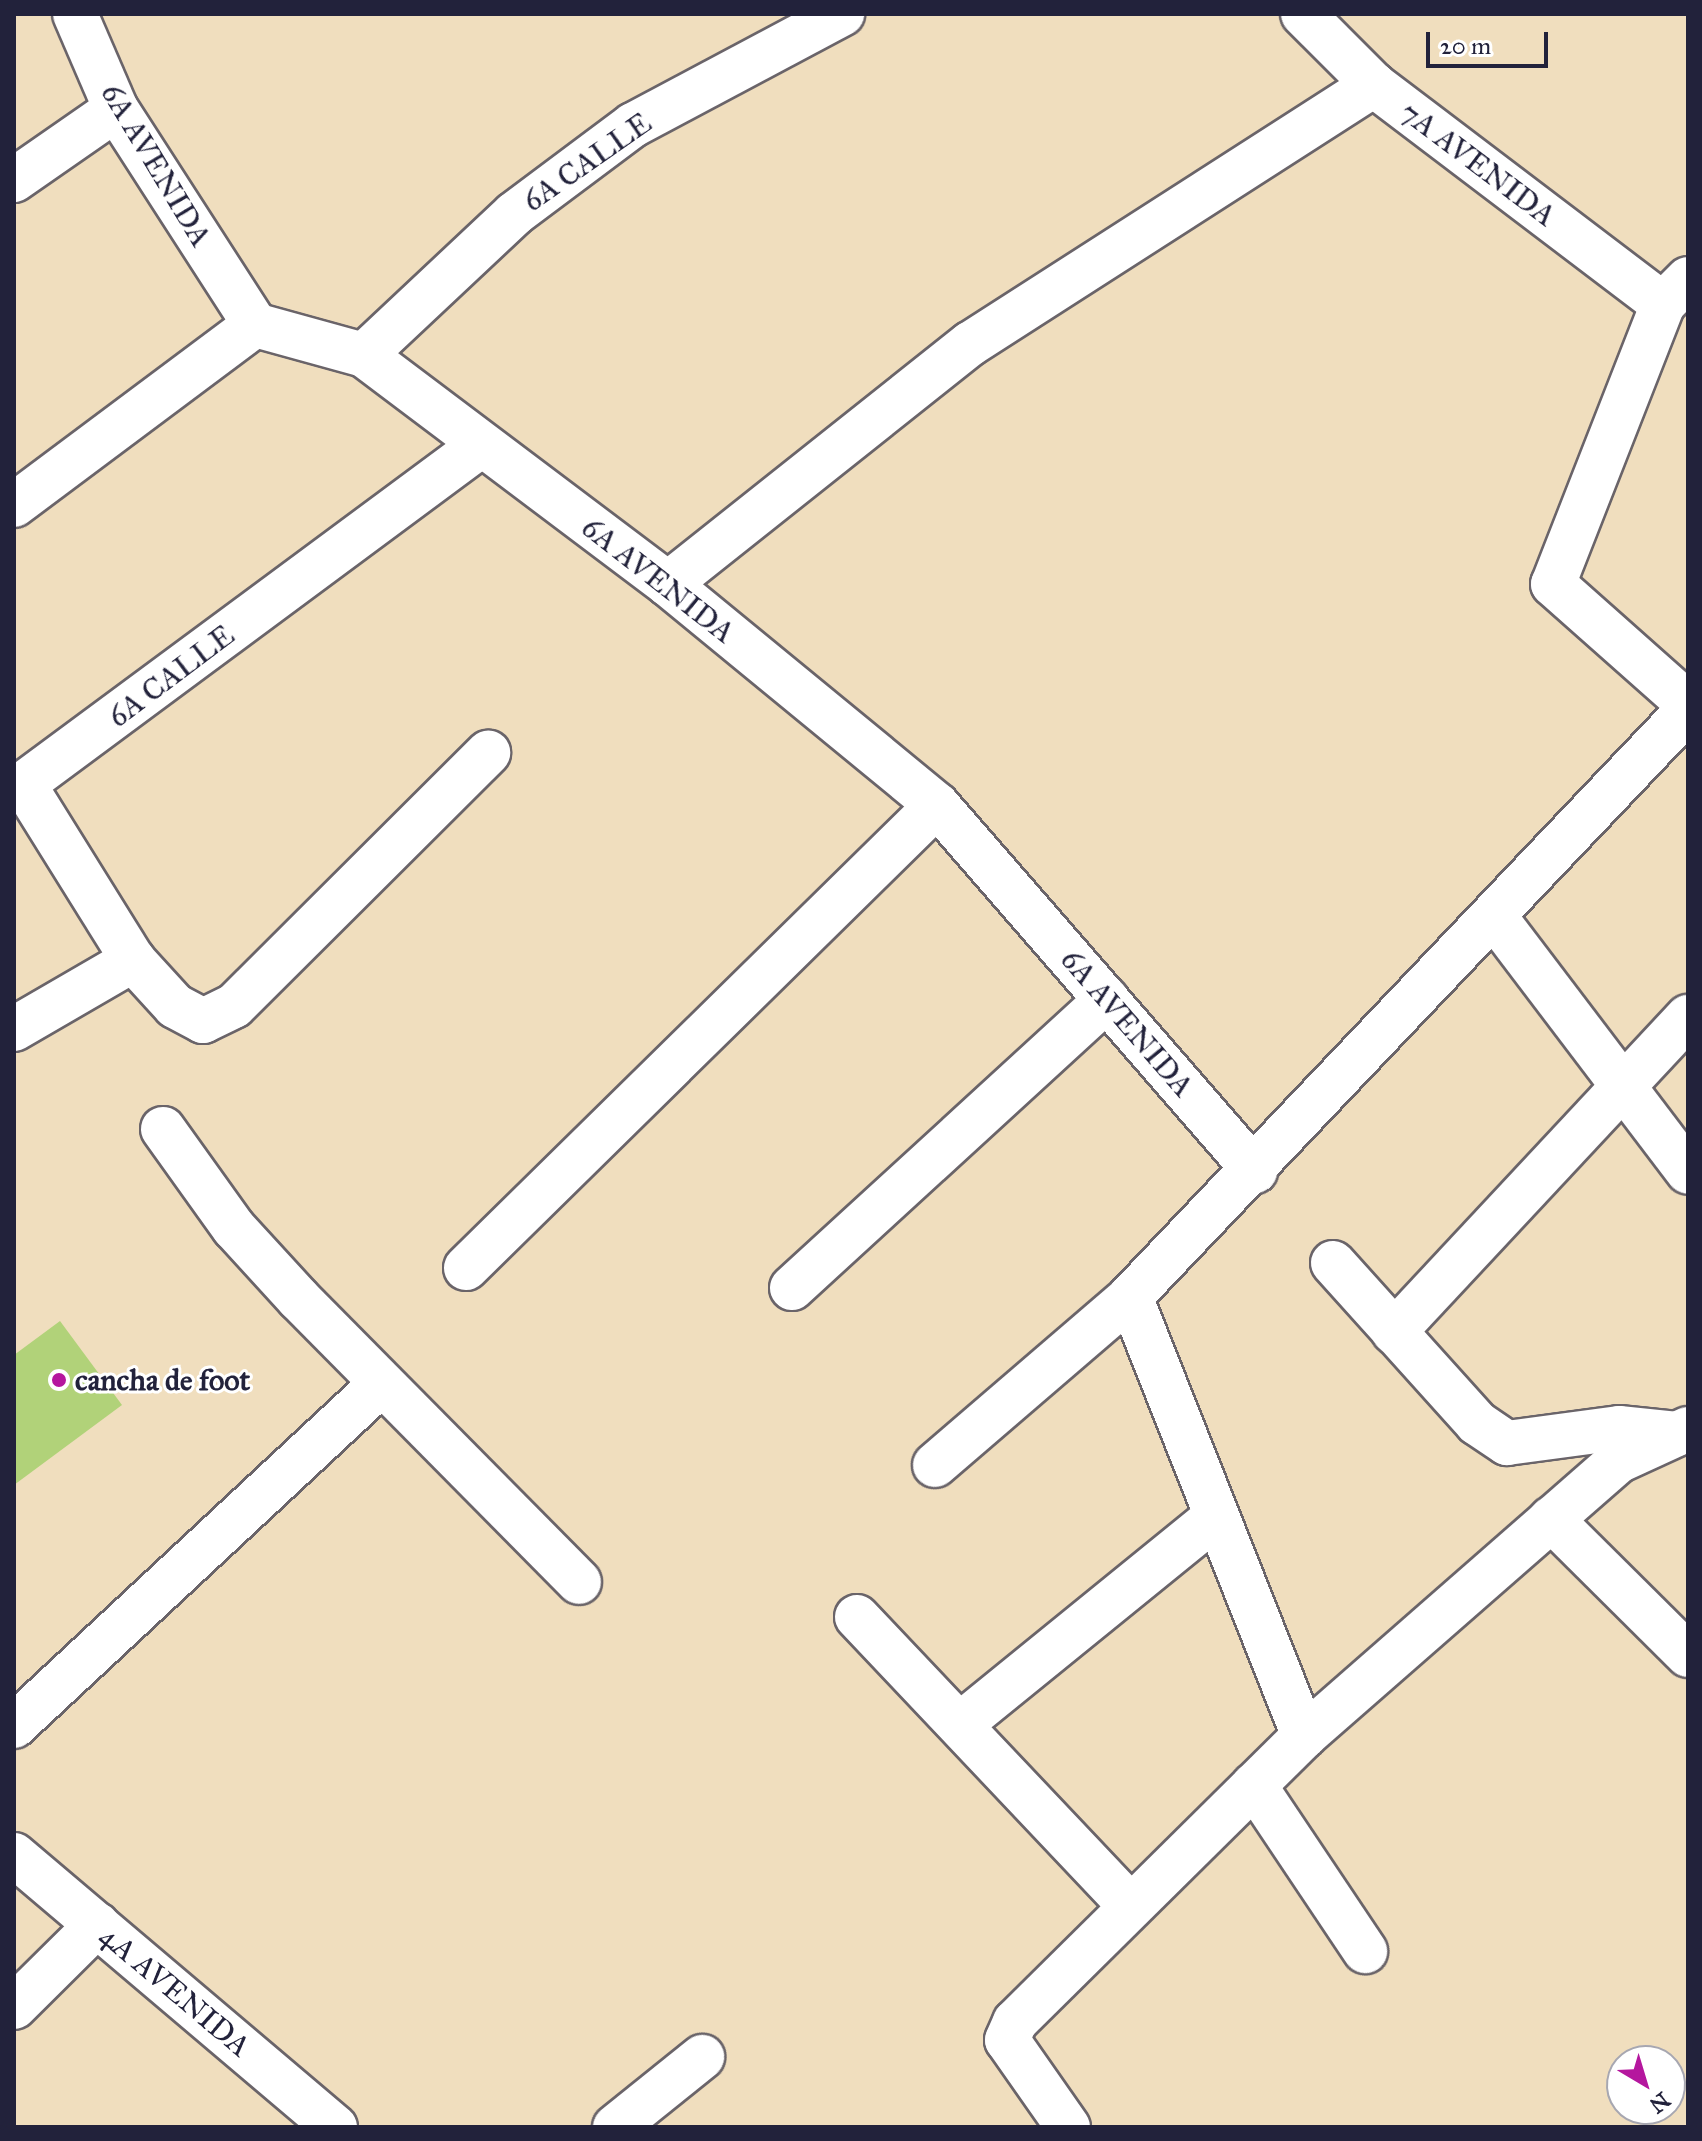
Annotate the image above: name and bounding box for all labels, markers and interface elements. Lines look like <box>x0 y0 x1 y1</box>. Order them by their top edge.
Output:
scale bar <box>1430 16 1552 66</box>
text: 20 m <box>1440 31 1491 61</box>
street label: 6A AVENIDA <box>93 77 219 253</box>
street label: 7A AVENIDA <box>1393 94 1563 234</box>
street label: 6A CALLE <box>516 105 658 219</box>
street label: 6A AVENIDA <box>574 509 742 651</box>
street label: 6A CALLE <box>101 617 241 735</box>
street label: 6A AVENIDA <box>1053 942 1201 1104</box>
place label: cancha de foot <box>75 1362 250 1398</box>
marker: cancha de foot <box>50 1371 68 1389</box>
street label: 4A AVENIDA <box>92 1918 258 2064</box>
north arrow <box>1606 2045 1686 2125</box>
text: N <box>1644 2086 1676 2119</box>

